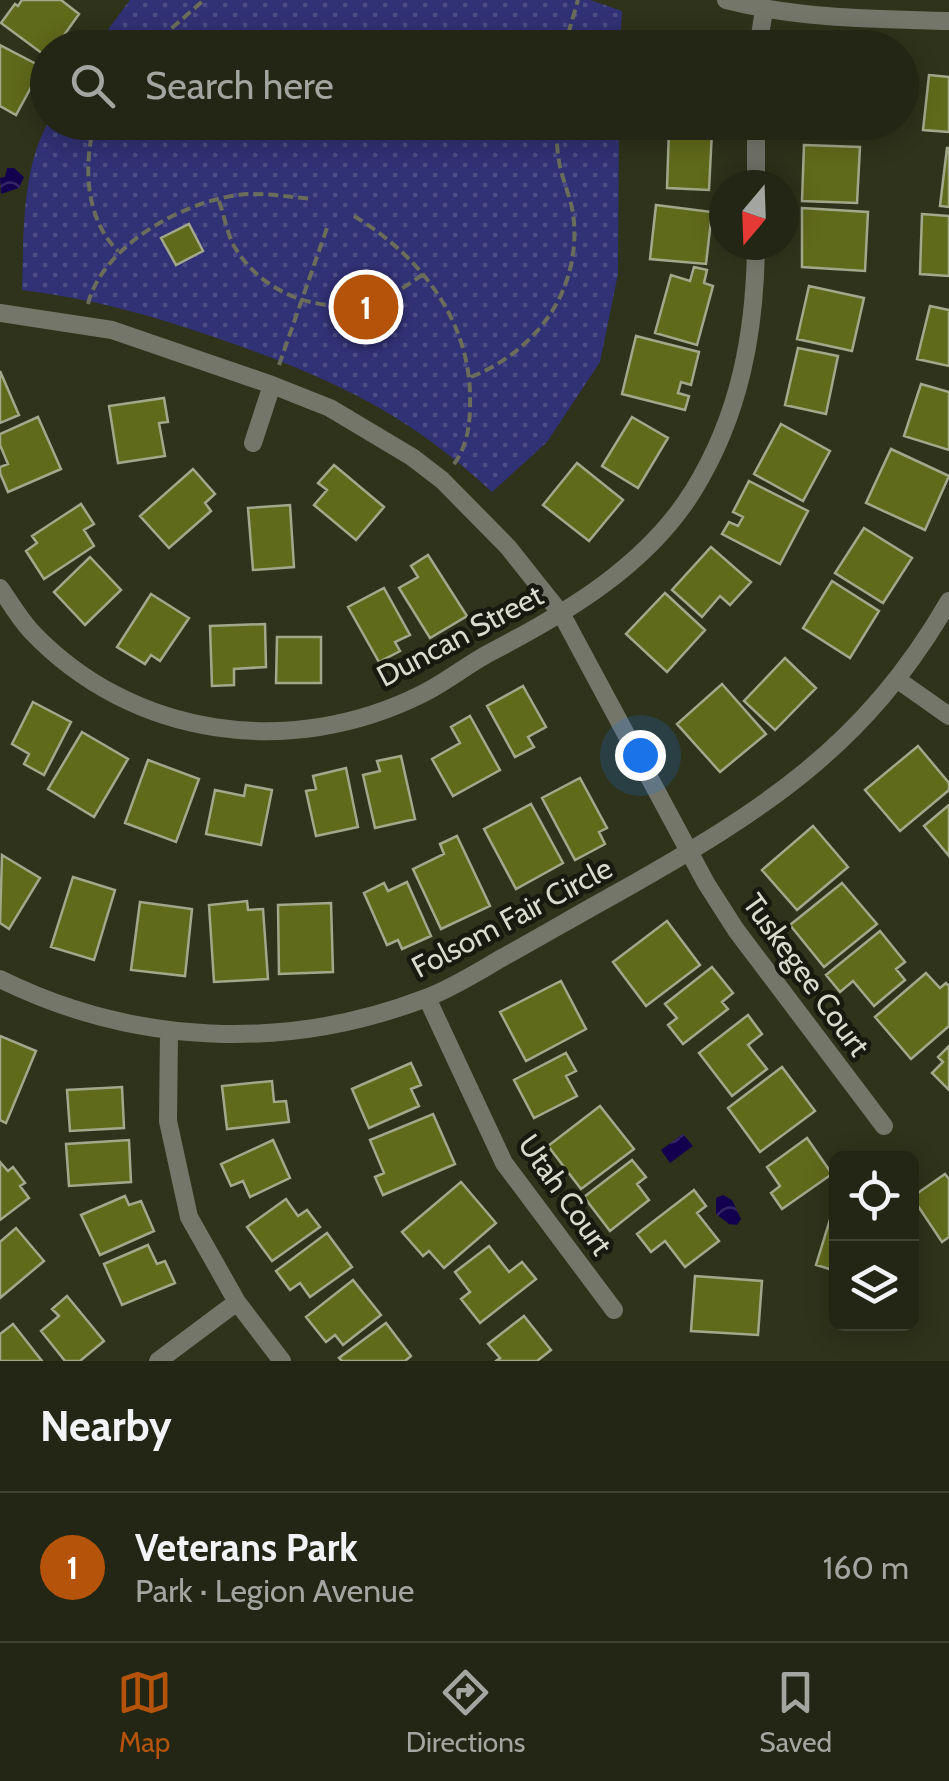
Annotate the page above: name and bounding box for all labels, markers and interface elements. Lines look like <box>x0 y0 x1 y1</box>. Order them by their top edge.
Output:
search box <box>30 30 919 140</box>
icon: search <box>65 58 120 113</box>
text: Search here <box>145 62 334 109</box>
north arrow <box>709 170 799 260</box>
pin: 1 <box>334 270 398 344</box>
street label: Duncan Street <box>370 576 549 695</box>
your location <box>615 730 666 781</box>
street label: Folsom Fair Circle <box>405 849 618 986</box>
street label: Tuskegee Court <box>735 886 878 1063</box>
street label: Utah Court <box>510 1127 620 1262</box>
map controls <box>829 1151 919 1331</box>
button: locate <box>829 1151 919 1241</box>
button: layers <box>829 1241 919 1331</box>
text: Nearby <box>40 1400 172 1452</box>
text: Veterans Park <box>135 1524 358 1571</box>
text: 1 <box>67 1548 78 1587</box>
text: 160 m <box>823 1548 909 1587</box>
text: Park · Legion Avenue <box>135 1571 414 1610</box>
tab: Map <box>117 1665 172 1759</box>
tab: Directions <box>406 1665 525 1759</box>
tab: Saved <box>759 1665 832 1759</box>

